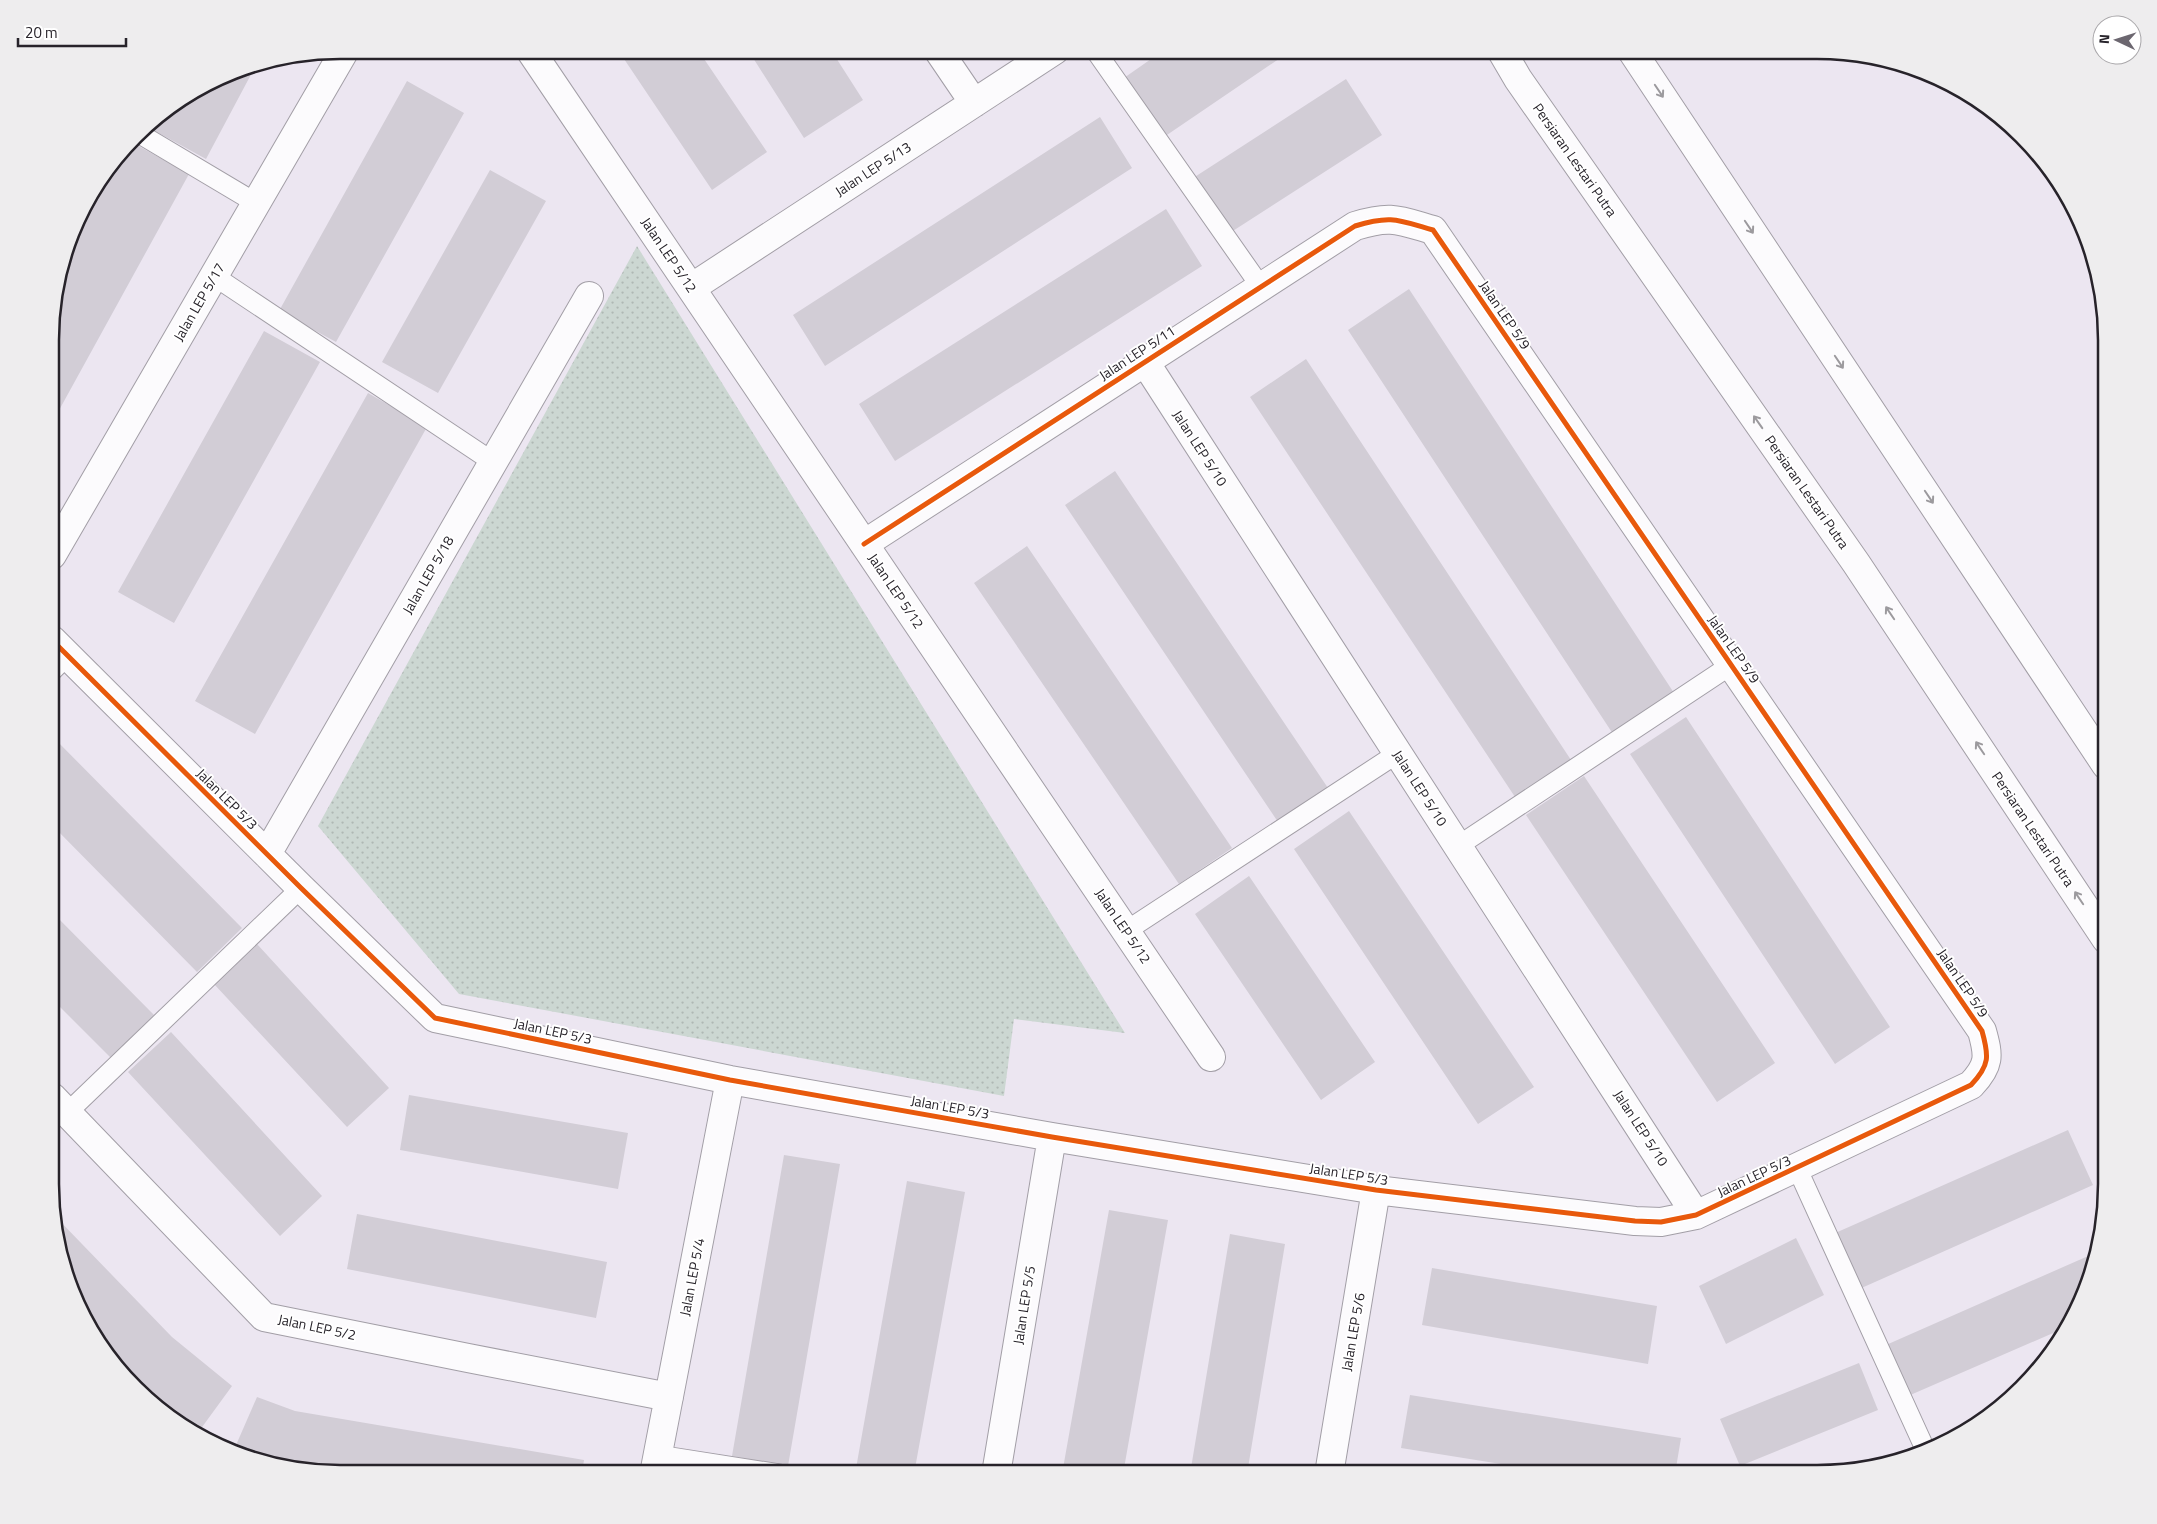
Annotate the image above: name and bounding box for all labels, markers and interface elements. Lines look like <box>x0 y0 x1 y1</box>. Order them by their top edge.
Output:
scale bar <box>18 15 125 47</box>
north arrow <box>2092 15 2142 65</box>
text: 20 m <box>25 21 58 44</box>
text: N <box>2093 33 2114 45</box>
one-way arrow <box>1654 84 1664 98</box>
street label: Persiaran Lestari Putra <box>1528 98 1623 221</box>
street label: Jalan LEP 5/13 <box>831 136 915 201</box>
street label: Jalan LEP 5/12 <box>636 213 702 297</box>
one-way arrow <box>1744 219 1754 233</box>
street label: Jalan LEP 5/17 <box>168 259 229 345</box>
street label: Jalan LEP 5/9 <box>1475 276 1536 354</box>
street label: Jalan LEP 5/11 <box>1095 320 1179 385</box>
one-way arrow <box>1834 355 1844 369</box>
street label: Jalan LEP 5/10 <box>1168 406 1233 490</box>
one-way arrow <box>1753 415 1763 429</box>
street label: Persiaran Lestari Putra <box>1760 430 1855 553</box>
one-way arrow <box>1924 490 1934 504</box>
street label: Jalan LEP 5/18 <box>397 532 458 618</box>
street label: Jalan LEP 5/12 <box>863 549 929 633</box>
one-way arrow <box>1884 606 1895 620</box>
street label: Jalan LEP 5/9 <box>1703 610 1766 687</box>
one-way arrow <box>1974 742 1984 756</box>
street label: Jalan LEP 5/10 <box>1388 746 1453 830</box>
street label: Jalan LEP 5/3 <box>192 763 263 834</box>
street label: Persiaran Lestari Putra <box>1987 767 2080 890</box>
street label: Jalan LEP 5/12 <box>1090 884 1156 968</box>
one-way arrow <box>2074 892 2084 906</box>
street label: Jalan LEP 5/9 <box>1933 944 1994 1022</box>
street label: Jalan LEP 5/3 <box>512 1012 594 1049</box>
street label: Jalan LEP 5/10 <box>1609 1086 1674 1170</box>
street label: Jalan LEP 5/3 <box>909 1089 991 1124</box>
street label: Jalan LEP 5/3 <box>1713 1149 1794 1202</box>
street label: Jalan LEP 5/3 <box>1308 1157 1390 1190</box>
street label: Jalan LEP 5/4 <box>674 1236 709 1318</box>
street label: Jalan LEP 5/5 <box>1007 1264 1040 1346</box>
street label: Jalan LEP 5/6 <box>1335 1291 1370 1373</box>
street label: Jalan LEP 5/2 <box>276 1308 358 1345</box>

